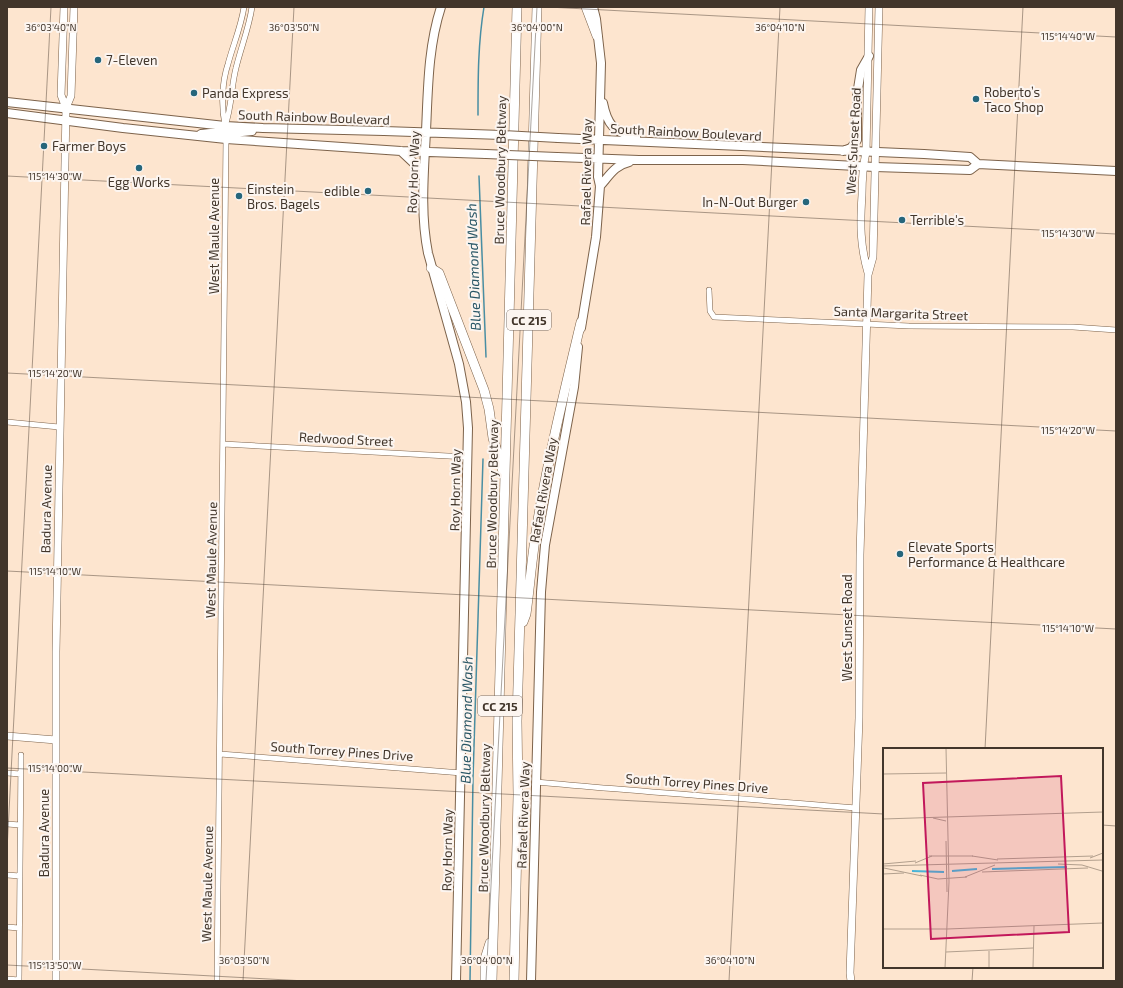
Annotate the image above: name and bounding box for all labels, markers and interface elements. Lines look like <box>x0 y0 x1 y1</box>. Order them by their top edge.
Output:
text: 36°03'40"N <box>25 21 77 33</box>
text: 36°03'50"N <box>269 21 319 33</box>
text: 36°04'00"N <box>511 21 563 33</box>
text: 36°04'10"N <box>755 21 805 33</box>
text: 115°14'40"W <box>1041 30 1096 42</box>
place label: 7-Eleven <box>106 52 158 68</box>
marker: 7-Eleven <box>93 55 103 65</box>
place label: Roberto’s Taco Shop <box>984 84 1044 115</box>
place label: Panda Express <box>202 85 289 101</box>
street label: West Sunset Road <box>842 87 864 195</box>
marker: Panda Express <box>189 88 199 98</box>
marker: Roberto’s Taco Shop <box>971 94 981 104</box>
street label: Bruce Woodbury Beltway <box>491 95 509 245</box>
street label: South Rainbow Boulevard <box>238 106 390 128</box>
street label: Rafael Rivera Way <box>577 118 595 226</box>
street label: South Rainbow Boulevard <box>610 120 762 144</box>
street label: Roy Horn Way <box>404 130 422 214</box>
place label: Farmer Boys <box>52 138 126 154</box>
marker: Farmer Boys <box>39 141 49 151</box>
marker: Egg Works <box>134 163 144 173</box>
text: 115°14'30"W <box>28 170 82 182</box>
place label: Egg Works <box>108 174 170 190</box>
street label: West Maule Avenue <box>206 178 222 294</box>
place label: Einstein Bros. Bagels <box>247 181 320 212</box>
place label: edible <box>324 183 360 199</box>
marker: edible <box>363 186 373 196</box>
marker: Einstein Bros. Bagels <box>234 191 244 201</box>
place label: In-N-Out Burger <box>702 194 798 210</box>
marker: In-N-Out Burger <box>801 197 811 207</box>
water label: Blue Diamond Wash <box>462 203 484 331</box>
place label: Terrible's <box>910 212 964 228</box>
marker: Terrible's <box>897 215 907 225</box>
text: 115°14'30"W <box>1041 227 1095 239</box>
street label: Santa Margarita Street <box>833 303 969 323</box>
road number: CC 215 <box>507 310 551 330</box>
text: 115°14'20"W <box>28 367 82 379</box>
street label: Bruce Woodbury Beltway <box>483 419 501 569</box>
text: 115°14'20"W <box>1041 424 1095 436</box>
street label: Redwood Street <box>298 429 394 449</box>
street label: Rafael Rivera Way <box>526 436 560 544</box>
street label: Roy Horn Way <box>446 448 464 531</box>
street label: Badura Avenue <box>37 465 55 553</box>
street label: West Maule Avenue <box>202 502 220 618</box>
place label: Elevate Sports Performance & Healthcare <box>908 539 1065 570</box>
marker: Elevate Sports Performance & Healthcare <box>895 549 905 559</box>
text: 115°14'10"W <box>29 565 82 577</box>
street label: West Sunset Road <box>839 574 855 682</box>
text: 115°14'10"W <box>1042 622 1095 634</box>
water label: Blue Diamond Wash <box>456 656 476 784</box>
road number: CC 215 <box>478 696 522 716</box>
street label: South Torrey Pines Drive <box>270 738 414 764</box>
street label: Bruce Woodbury Beltway <box>475 743 493 893</box>
inset map <box>883 748 1103 968</box>
street label: Rafael Rivera Way <box>513 761 533 869</box>
text: 115°14'00"W <box>28 762 83 774</box>
street label: South Torrey Pines Drive <box>625 770 769 796</box>
street label: Badura Avenue <box>36 789 52 877</box>
street label: Roy Horn Way <box>438 808 456 891</box>
street label: West Maule Avenue <box>198 826 216 942</box>
text: 36°03'50"N <box>219 954 269 966</box>
text: 36°04'00"N <box>461 954 513 966</box>
text: 36°04'10"N <box>705 954 755 966</box>
text: 115°13'50"W <box>29 959 82 971</box>

